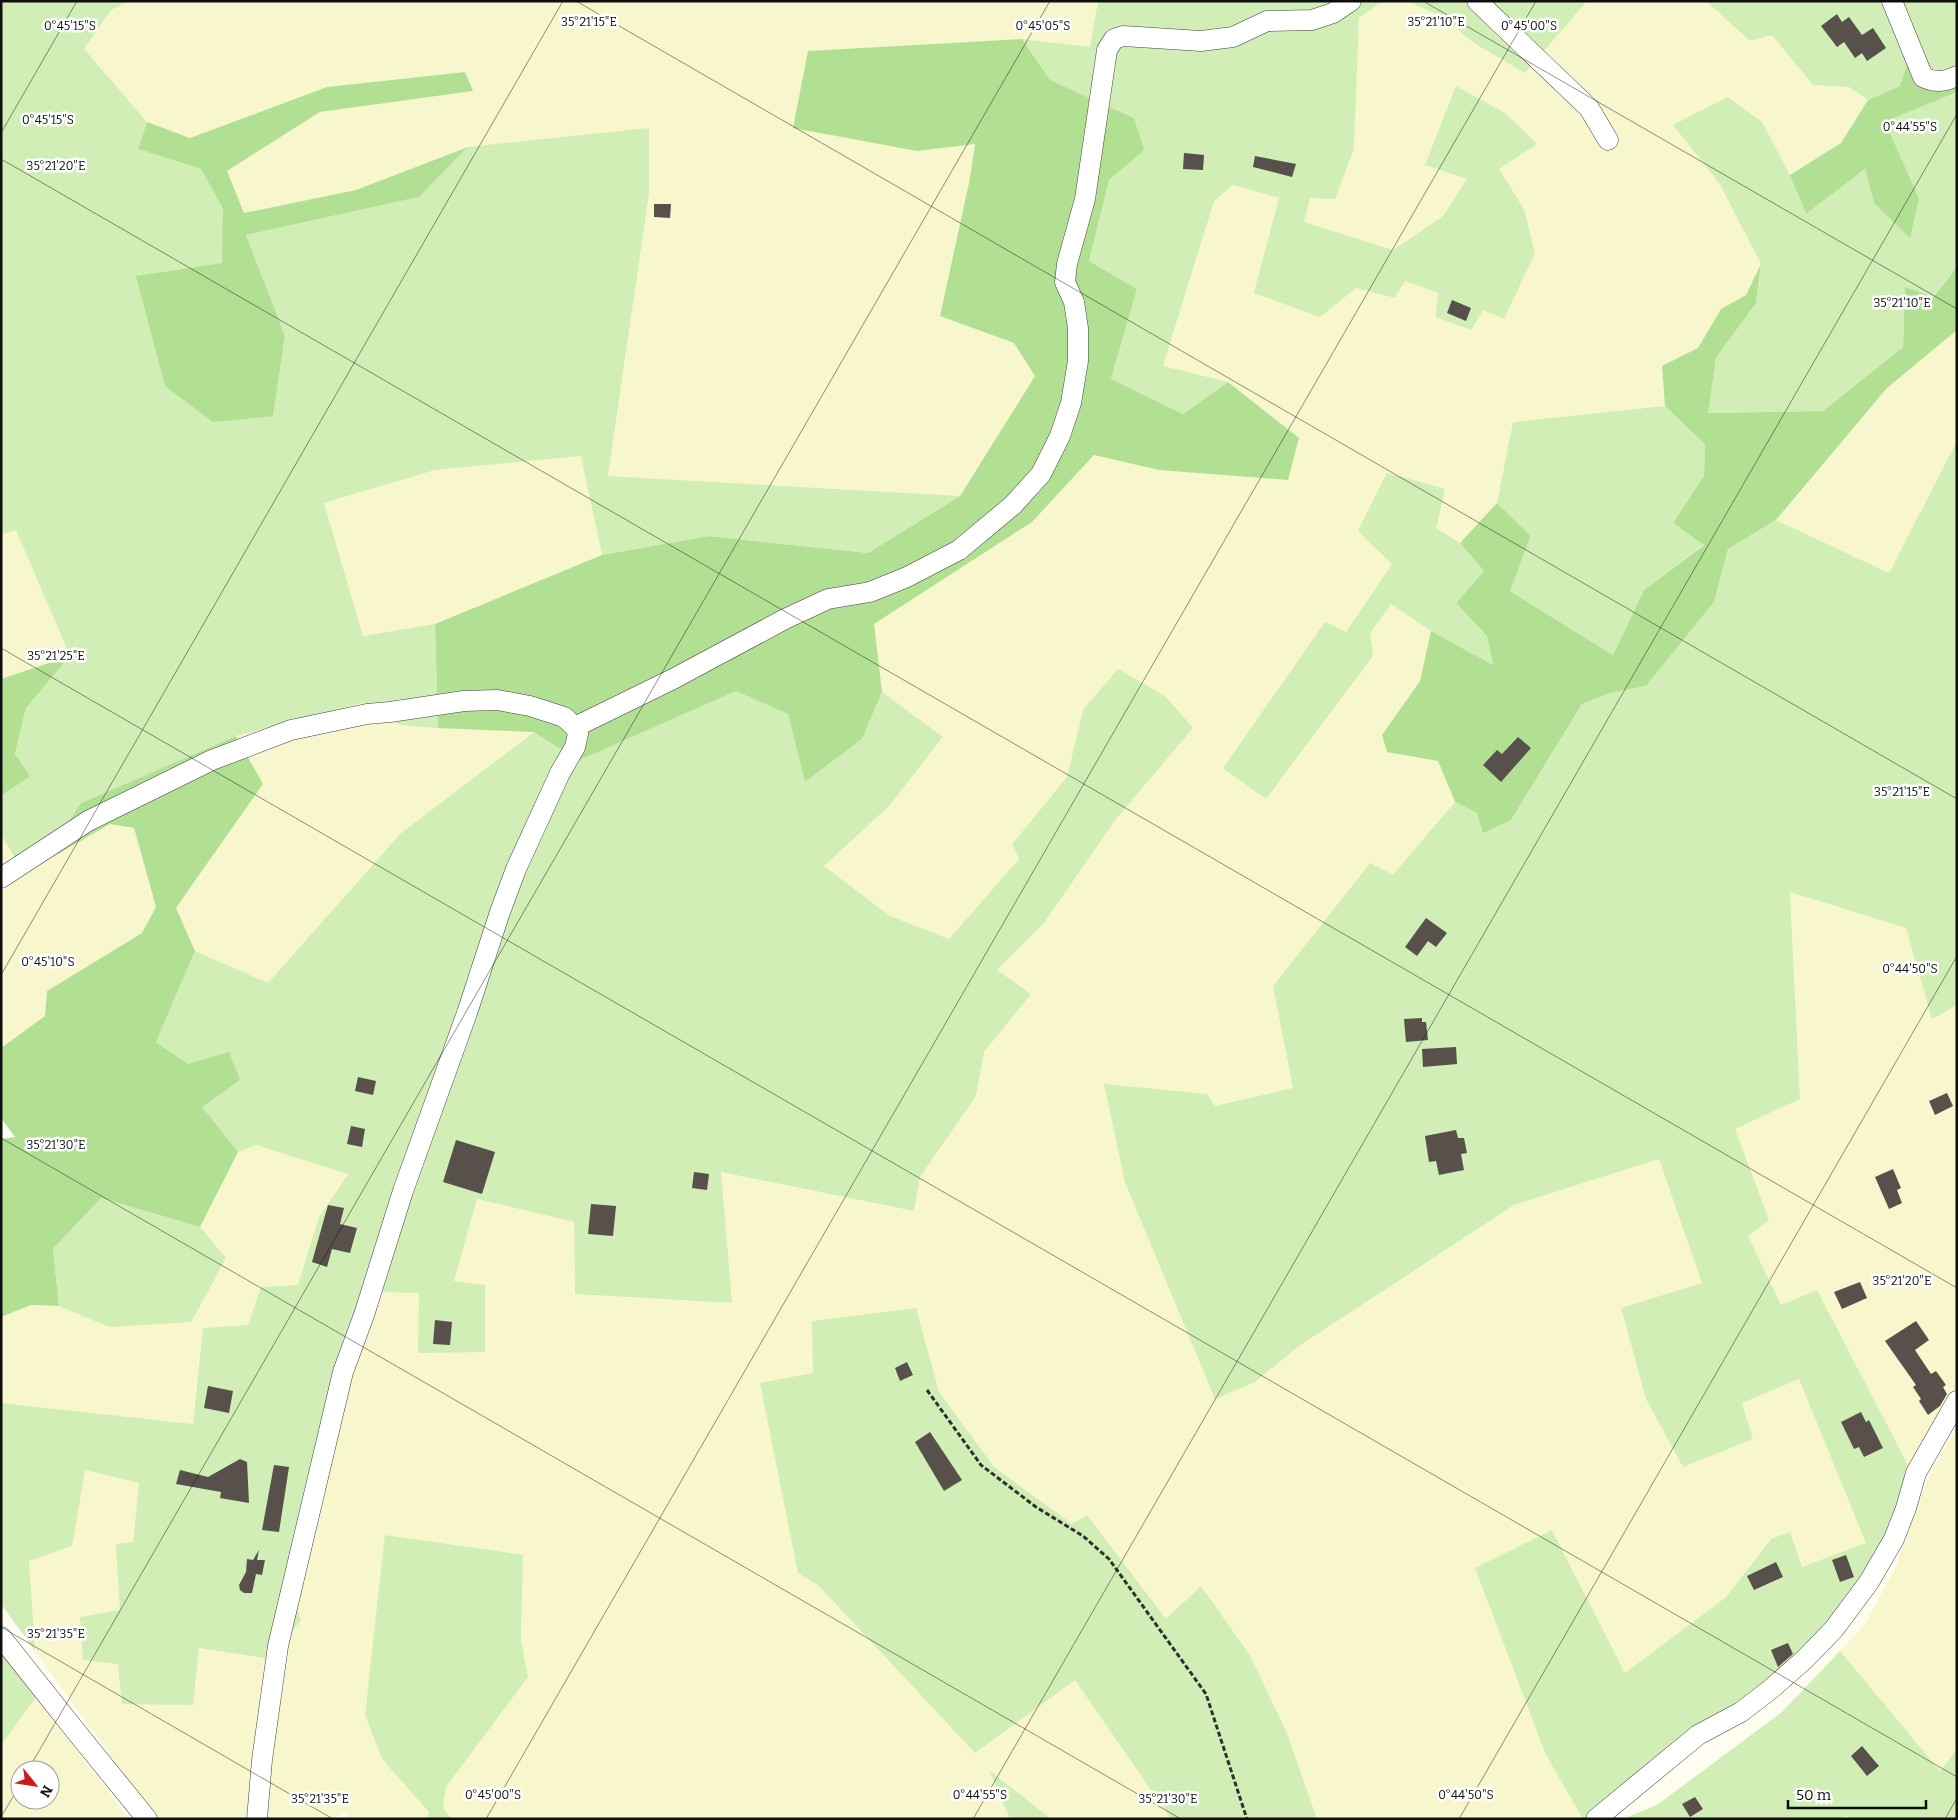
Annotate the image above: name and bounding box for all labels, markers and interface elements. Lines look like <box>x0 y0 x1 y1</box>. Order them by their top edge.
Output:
text: 35°21'15"E <box>561 15 617 29</box>
text: 35°21'10"E <box>1407 15 1465 29</box>
text: 0°45'15"S <box>44 19 96 33</box>
text: 0°45'05"S <box>1016 19 1070 33</box>
text: 0°45'00"S <box>1501 19 1557 33</box>
text: 0°45'15"S <box>22 113 74 127</box>
text: 0°44'55"S <box>1883 120 1937 134</box>
text: 35°21'20"E <box>27 159 85 173</box>
text: 35°21'10"E <box>1873 296 1931 310</box>
text: 35°21'25"E <box>27 649 85 663</box>
text: 35°21'15"E <box>1874 785 1930 799</box>
text: 0°45'10"S <box>21 955 75 969</box>
text: 0°44'50"S <box>1882 962 1938 976</box>
text: 35°21'30"E <box>26 1138 86 1152</box>
text: 35°21'20"E <box>1873 1274 1931 1288</box>
text: 35°21'35"E <box>27 1627 85 1641</box>
north arrow <box>10 1760 60 1810</box>
scale bar <box>1788 1778 1926 1810</box>
text: N <box>36 1782 56 1800</box>
text: 50 m <box>1796 1786 1832 1804</box>
text: 0°45'00"S <box>465 1788 521 1802</box>
text: 0°44'55"S <box>953 1788 1007 1802</box>
text: 0°44'50"S <box>1438 1788 1494 1802</box>
text: 35°21'35"E <box>291 1792 349 1806</box>
text: 35°21'30"E <box>1138 1792 1198 1806</box>

